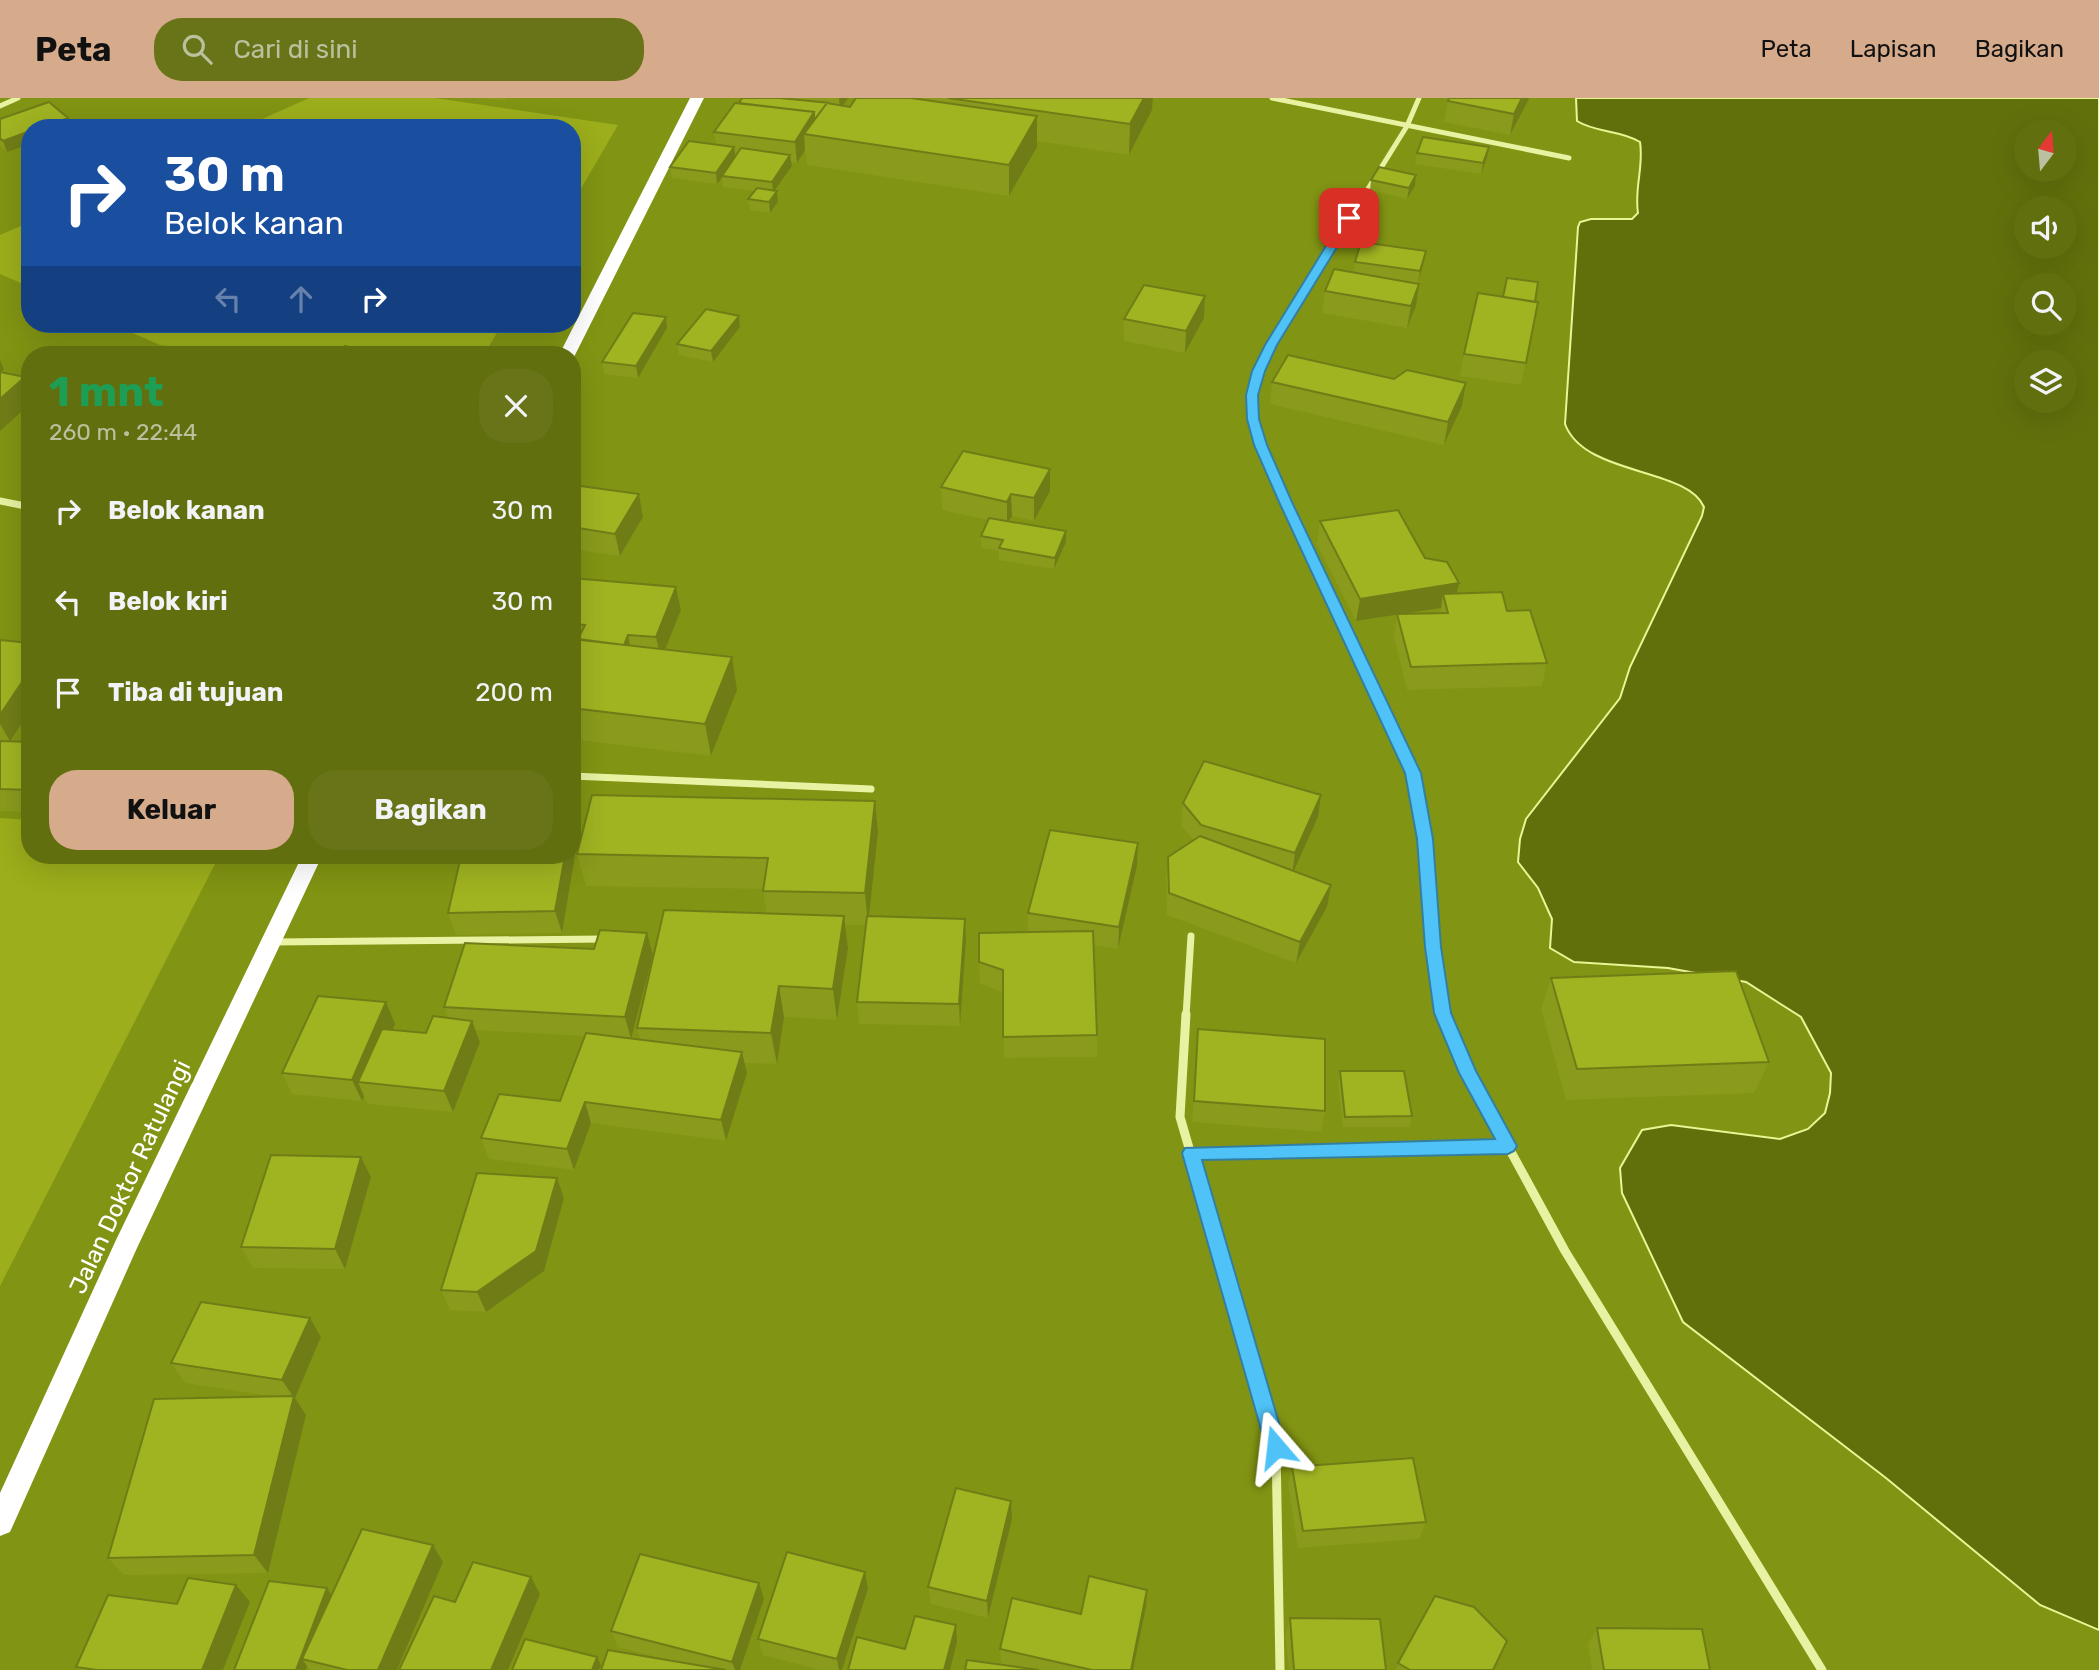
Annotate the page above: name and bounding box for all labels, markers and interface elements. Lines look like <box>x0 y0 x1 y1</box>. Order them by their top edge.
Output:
search box <box>154 18 644 81</box>
text: Peta <box>35 30 112 69</box>
icon: search <box>178 30 216 68</box>
text: Cari di sini <box>234 34 357 65</box>
text: Peta <box>1760 35 1812 63</box>
text: Lapisan <box>1850 35 1937 63</box>
text: Bagikan <box>1975 35 2064 63</box>
north arrow <box>2014 119 2077 182</box>
map controls <box>2014 119 2077 413</box>
text: 30 m <box>164 145 285 203</box>
icon: right <box>49 147 140 238</box>
pin <box>1319 188 1379 248</box>
button: sound <box>2014 196 2077 259</box>
icon: arrive <box>1330 199 1368 237</box>
text: Belok kanan <box>164 204 344 242</box>
button: search <box>2014 273 2077 336</box>
icon: left <box>209 280 247 318</box>
icon: ahead <box>282 280 320 318</box>
icon: right <box>355 280 393 318</box>
button: layers <box>2014 350 2077 413</box>
text: 1 mnt <box>49 367 164 417</box>
button: close <box>479 369 553 443</box>
text: 260 m · 22:44 <box>49 418 197 446</box>
icon: right <box>49 492 87 530</box>
text: Belok kanan <box>108 495 265 526</box>
text: 30 m <box>491 495 553 526</box>
icon: left <box>49 583 87 621</box>
text: Belok kiri <box>108 586 228 617</box>
text: 30 m <box>491 586 553 617</box>
icon: arrive <box>49 674 87 712</box>
text: Tiba di tujuan <box>108 677 283 708</box>
text: 200 m <box>475 677 553 708</box>
button: Keluar <box>49 770 294 850</box>
button: Bagikan <box>308 770 553 850</box>
street label: Jalan Doktor Ratulangi <box>64 1056 196 1298</box>
position arrow <box>1239 1410 1313 1484</box>

